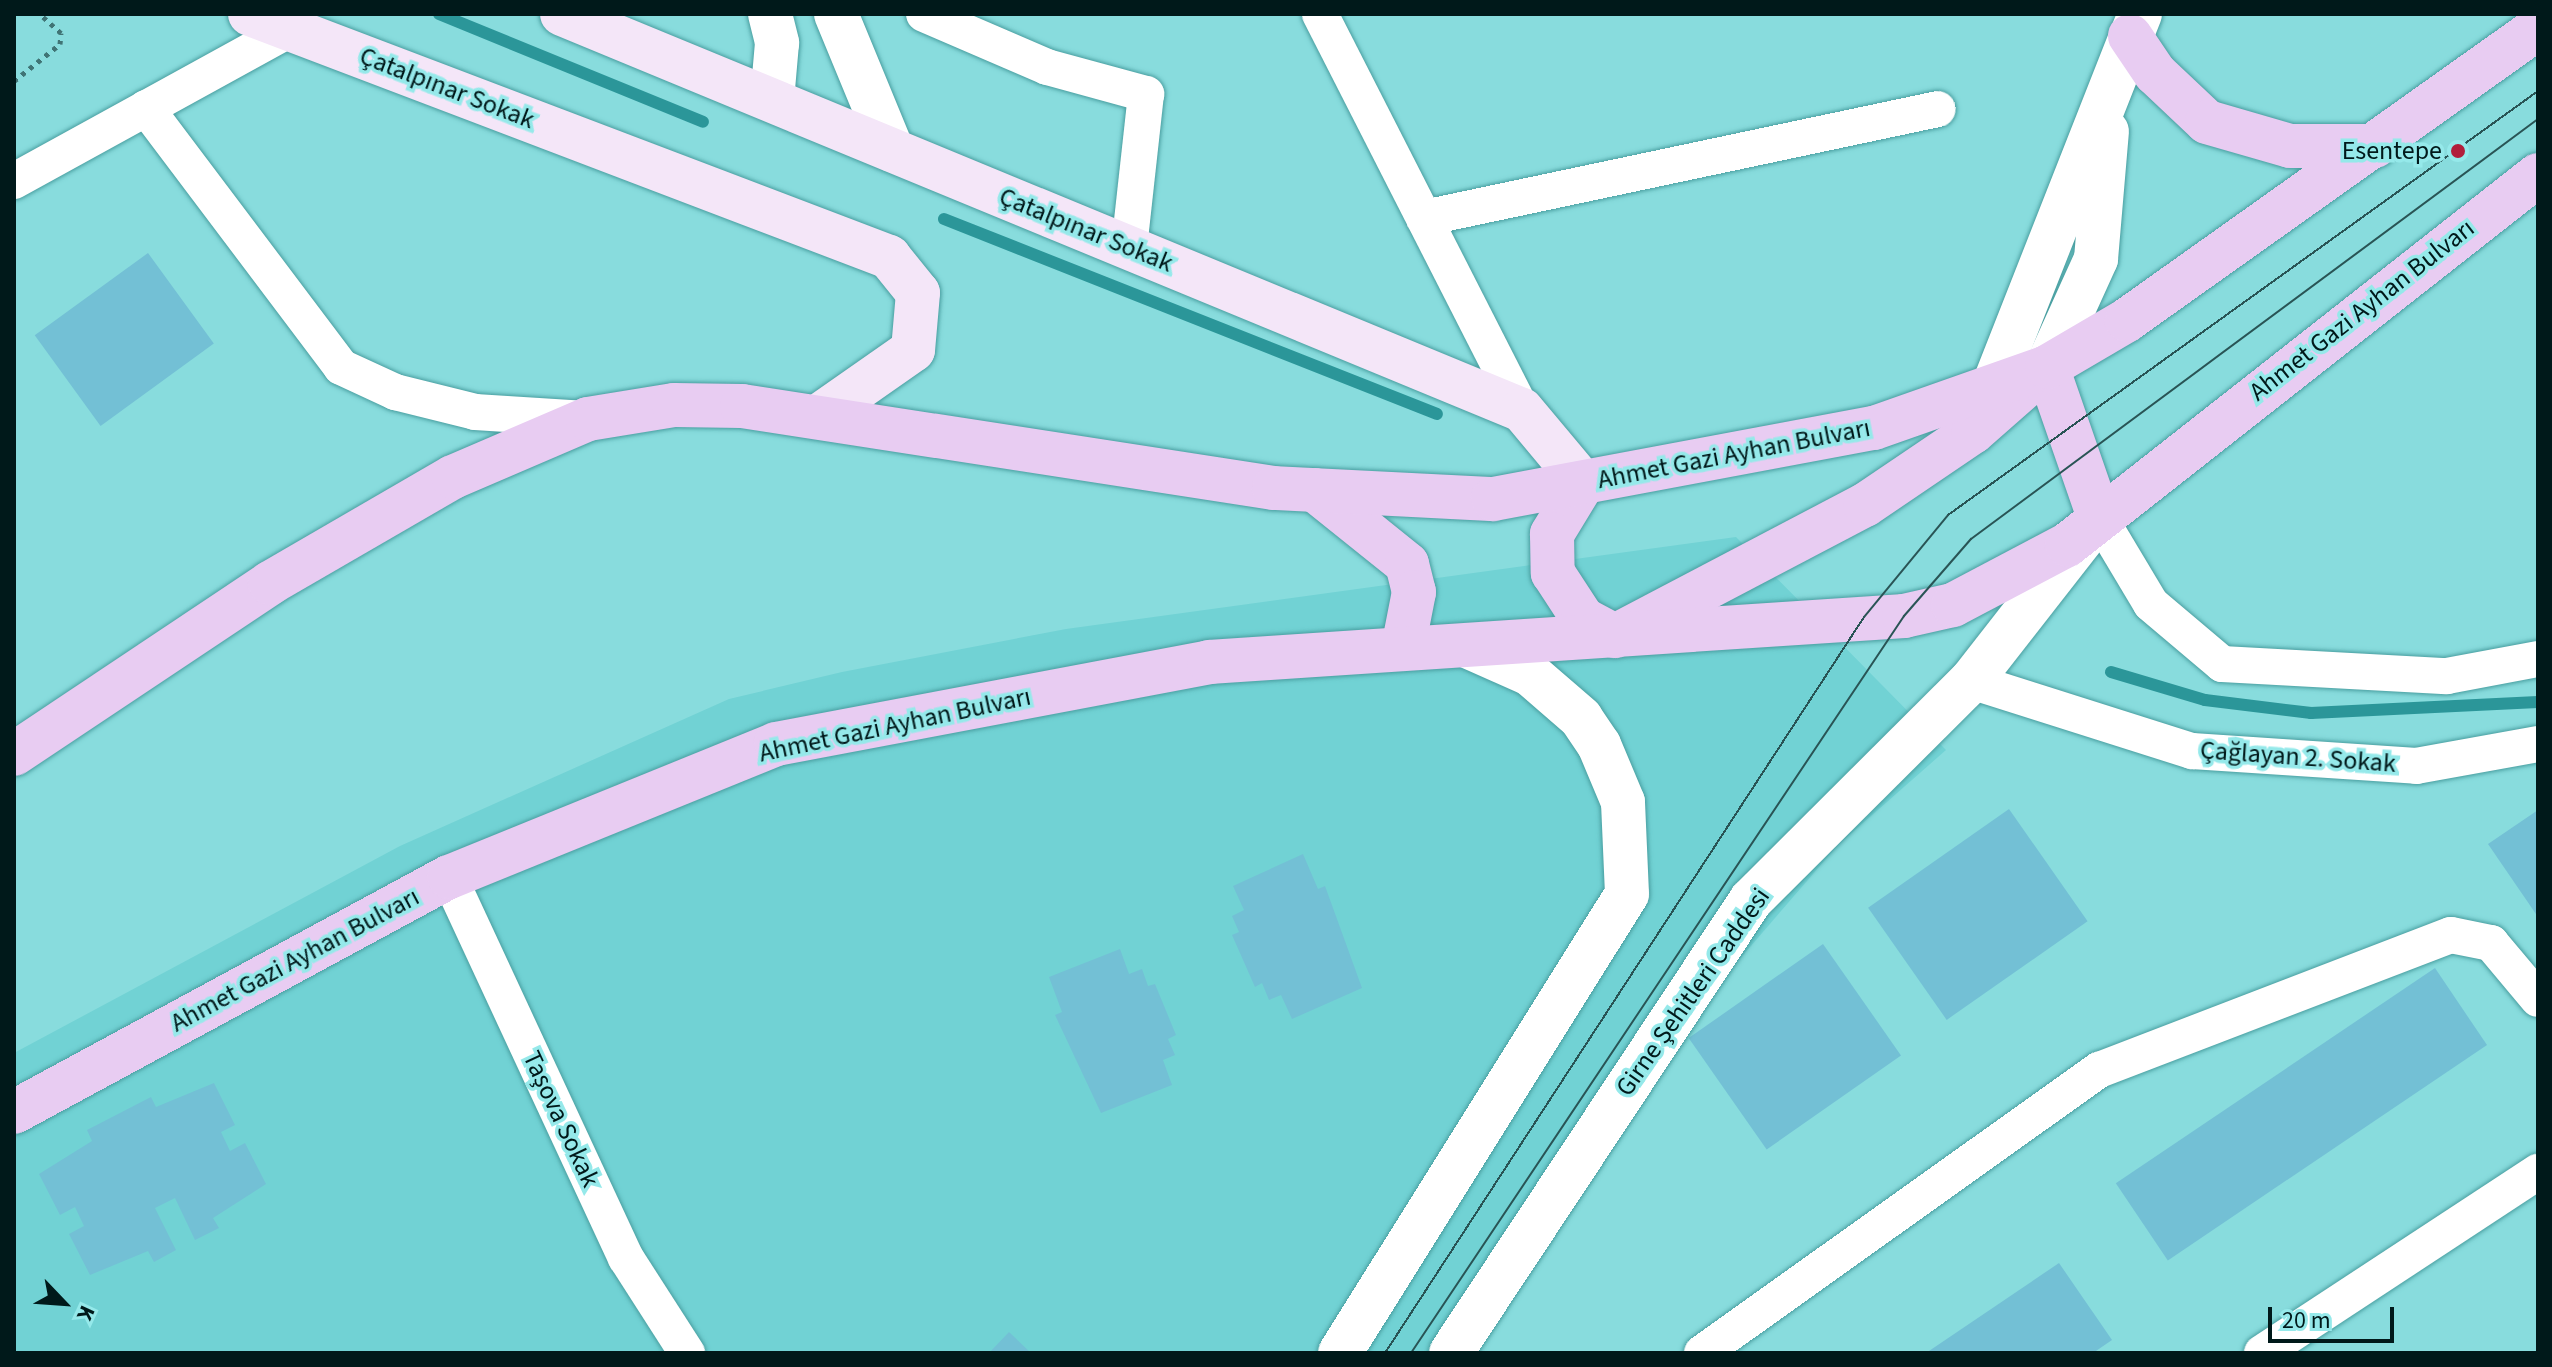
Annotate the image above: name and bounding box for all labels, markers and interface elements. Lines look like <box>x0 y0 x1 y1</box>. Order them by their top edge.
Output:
street label: Çatalpınar Sokak <box>355 40 539 136</box>
place label: Esentepe <box>2342 135 2442 167</box>
marker: Esentepe <box>2449 142 2467 160</box>
street label: Çatalpınar Sokak <box>995 181 1177 279</box>
street label: Ahmet Gazi Ayhan Bulvarı <box>2243 212 2481 408</box>
street label: Ahmet Gazi Ayhan Bulvarı <box>1595 412 1873 496</box>
street label: Ahmet Gazi Ayhan Bulvarı <box>756 681 1034 769</box>
street label: Çağlayan 2. Sokak <box>2199 735 2397 779</box>
street label: Ahmet Gazi Ayhan Bulvarı <box>165 881 425 1039</box>
street label: Girne Şehitleri Caddesi <box>1609 882 1777 1102</box>
street label: Taşova Sokak <box>516 1046 606 1192</box>
north arrow <box>24 1263 104 1343</box>
scale bar <box>2272 1291 2398 1341</box>
text: K <box>68 1300 103 1326</box>
text: 20 m <box>2282 1303 2331 1338</box>

